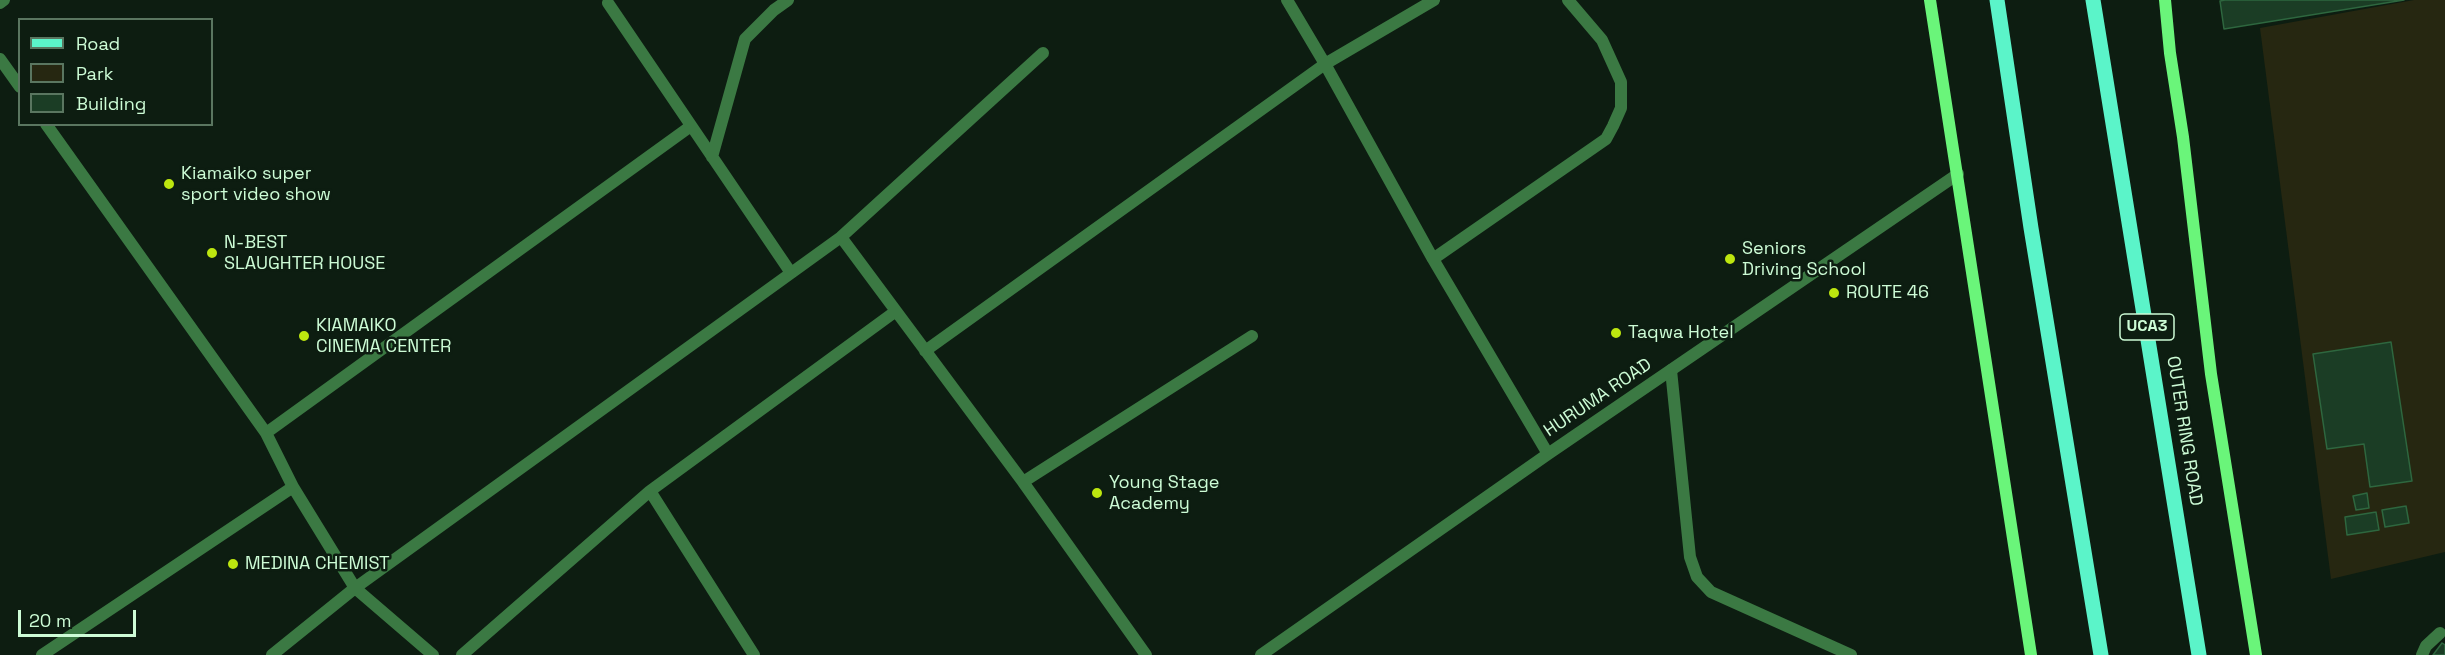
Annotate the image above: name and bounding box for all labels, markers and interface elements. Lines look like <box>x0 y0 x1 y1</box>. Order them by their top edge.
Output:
legend <box>18 18 213 126</box>
text: Road <box>76 32 120 55</box>
text: Park <box>76 62 113 85</box>
text: Building <box>76 92 146 115</box>
place label: Kiamaiko super sport video show <box>181 163 331 206</box>
marker: Kiamaiko super sport video show <box>162 177 176 191</box>
place label: N-BEST SLAUGHTER HOUSE <box>224 232 385 274</box>
place label: Seniors Driving School <box>1742 238 1866 280</box>
marker: N-BEST SLAUGHTER HOUSE <box>205 246 219 260</box>
marker: Seniors Driving School <box>1723 252 1737 266</box>
place label: ROUTE 46 <box>1846 282 1929 304</box>
marker: ROUTE 46 <box>1827 286 1841 300</box>
road number: UCA3 <box>2120 314 2174 340</box>
place label: KIAMAIKO CINEMA CENTER <box>316 315 451 358</box>
place label: Taqwa Hotel <box>1628 322 1734 344</box>
marker: Taqwa Hotel <box>1609 326 1623 340</box>
marker: KIAMAIKO CINEMA CENTER <box>297 329 311 343</box>
street label: HURUMA ROAD <box>1540 354 1656 442</box>
street label: OUTER RING ROAD <box>2161 355 2207 507</box>
place label: Young Stage Academy <box>1109 472 1219 514</box>
marker: Young Stage Academy <box>1090 486 1104 500</box>
place label: MEDINA CHEMIST <box>245 553 389 575</box>
marker: MEDINA CHEMIST <box>226 557 240 571</box>
scale bar <box>21 598 140 636</box>
text: 20 m <box>29 609 72 632</box>

